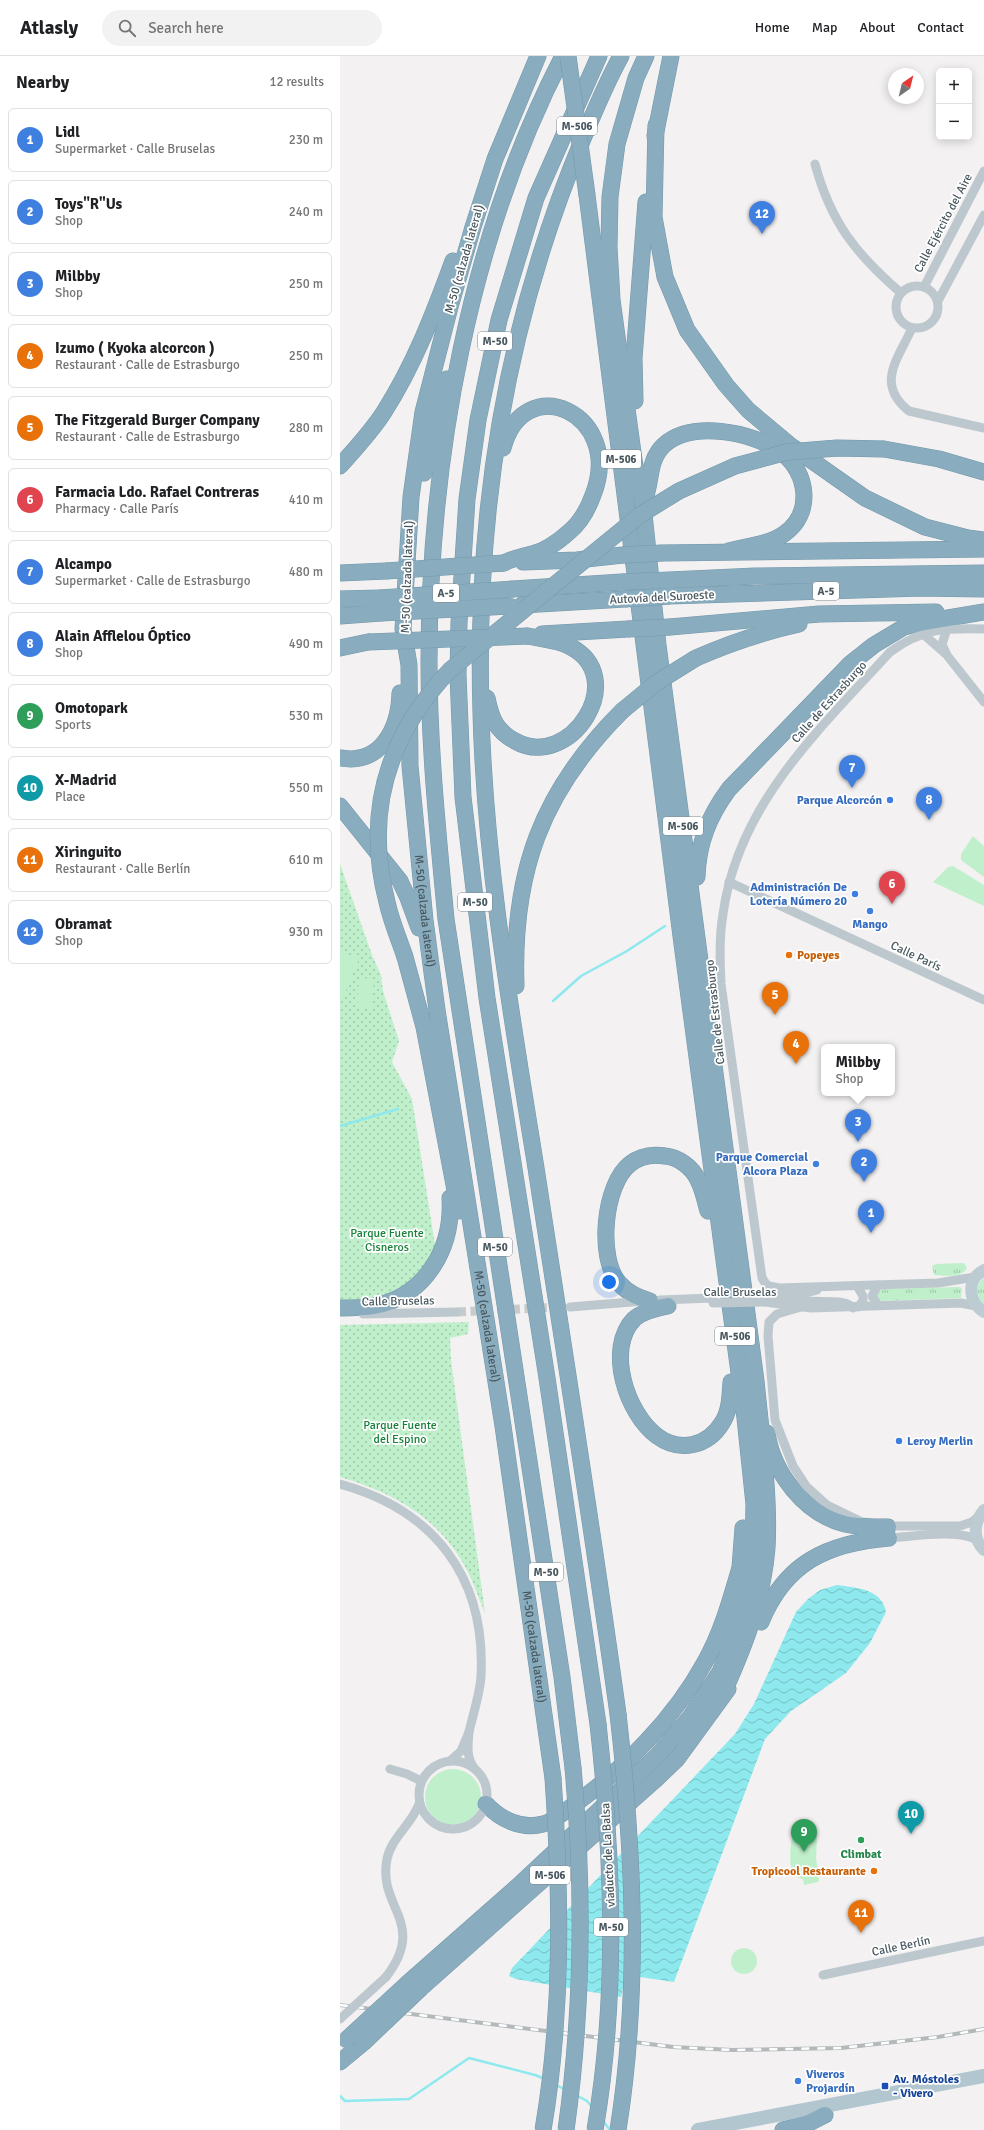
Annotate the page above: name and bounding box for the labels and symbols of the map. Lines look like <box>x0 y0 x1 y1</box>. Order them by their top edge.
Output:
north arrow <box>888 68 924 104</box>
road number: M-506 <box>557 117 597 135</box>
street label: Calle Ejército del Aire <box>911 171 976 275</box>
pin: 12 <box>749 201 775 234</box>
street label: M-50 (calzada lateral) <box>442 203 487 315</box>
road number: M-50 <box>478 332 512 350</box>
road number: M-506 <box>601 450 641 468</box>
street label: M-50 (calzada lateral) <box>398 520 417 634</box>
road number: A-5 <box>813 582 839 600</box>
road number: A-5 <box>433 584 459 602</box>
street label: Autovía del Suroeste <box>609 587 715 608</box>
street label: Calle de Estrasburgo <box>789 658 870 747</box>
pin: 7 <box>839 755 865 788</box>
pin: 8 <box>916 787 942 820</box>
place label: Parque Alcorcón <box>797 793 882 808</box>
marker: Parque Alcorcón <box>885 795 895 805</box>
road number: M-506 <box>663 817 703 835</box>
street label: M-50 (calzada lateral) <box>411 854 438 968</box>
pin: 6 <box>879 871 905 904</box>
place label: Administración De Lotería Número 20 <box>750 880 848 909</box>
marker: Administración De Lotería Número 20 <box>850 889 860 899</box>
road number: M-50 <box>458 893 492 911</box>
marker: Mango <box>865 906 875 916</box>
place label: Mango <box>852 917 888 932</box>
street label: Calle París <box>888 938 944 975</box>
place label: Popeyes <box>797 948 840 963</box>
marker: Popeyes <box>784 950 794 960</box>
street label: Calle de Estrasburgo <box>703 959 728 1065</box>
pin: 5 <box>762 982 788 1015</box>
pin: 4 <box>783 1031 809 1064</box>
pin: 3 <box>845 1109 871 1142</box>
pin: 2 <box>851 1149 877 1182</box>
place label: Parque Comercial Alcora Plaza <box>716 1150 808 1179</box>
marker: Parque Comercial Alcora Plaza <box>811 1159 821 1169</box>
pin: 1 <box>858 1200 884 1233</box>
park label: Parque Fuente Cisneros <box>350 1226 424 1255</box>
road number: M-50 <box>478 1238 512 1256</box>
street label: M-50 (calzada lateral) <box>470 1269 503 1383</box>
your location <box>599 1272 619 1292</box>
street label: Calle Bruselas <box>704 1285 776 1300</box>
street label: Calle Bruselas <box>361 1293 435 1310</box>
road number: M-506 <box>715 1327 755 1345</box>
park label: Parque Fuente del Espino <box>363 1418 437 1447</box>
place label: Leroy Merlin <box>907 1434 973 1449</box>
marker: Leroy Merlin <box>894 1436 904 1446</box>
road number: M-50 <box>529 1563 563 1581</box>
street label: M-50 (calzada lateral) <box>518 1590 549 1704</box>
pin: 10 <box>898 1801 924 1834</box>
street label: viaducto de La Balsa <box>598 1803 619 1907</box>
pin: 9 <box>791 1819 817 1852</box>
marker: Climbat <box>856 1835 866 1845</box>
place label: Climbat <box>840 1847 882 1862</box>
place label: Tropicool Restaurante <box>752 1864 866 1879</box>
road number: M-506 <box>530 1866 570 1884</box>
marker: Tropicool Restaurante <box>869 1866 879 1876</box>
pin: 11 <box>848 1900 874 1933</box>
road number: M-50 <box>594 1918 628 1936</box>
street label: Calle Berlín <box>870 1933 932 1960</box>
place label: Viveros Projardín <box>806 2067 855 2096</box>
place label: Av. Móstoles - Vivero <box>893 2072 960 2101</box>
marker: Viveros Projardín <box>793 2076 803 2086</box>
marker: Av. Móstoles - Vivero <box>880 2081 890 2091</box>

